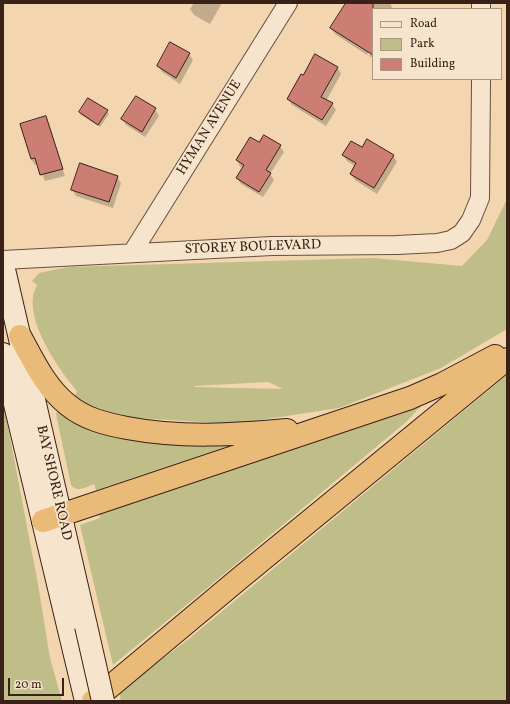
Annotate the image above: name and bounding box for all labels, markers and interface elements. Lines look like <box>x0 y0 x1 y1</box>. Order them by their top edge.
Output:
legend <box>372 8 502 80</box>
text: Road <box>410 16 437 32</box>
text: Park <box>410 36 435 52</box>
text: Building <box>410 56 455 72</box>
street label: HYMAN AVENUE <box>174 77 246 179</box>
street label: STOREY BOULEVARD <box>184 237 322 259</box>
street label: BAY SHORE ROAD <box>32 424 74 542</box>
scale bar <box>10 670 66 696</box>
text: 20 m <box>15 677 42 693</box>

